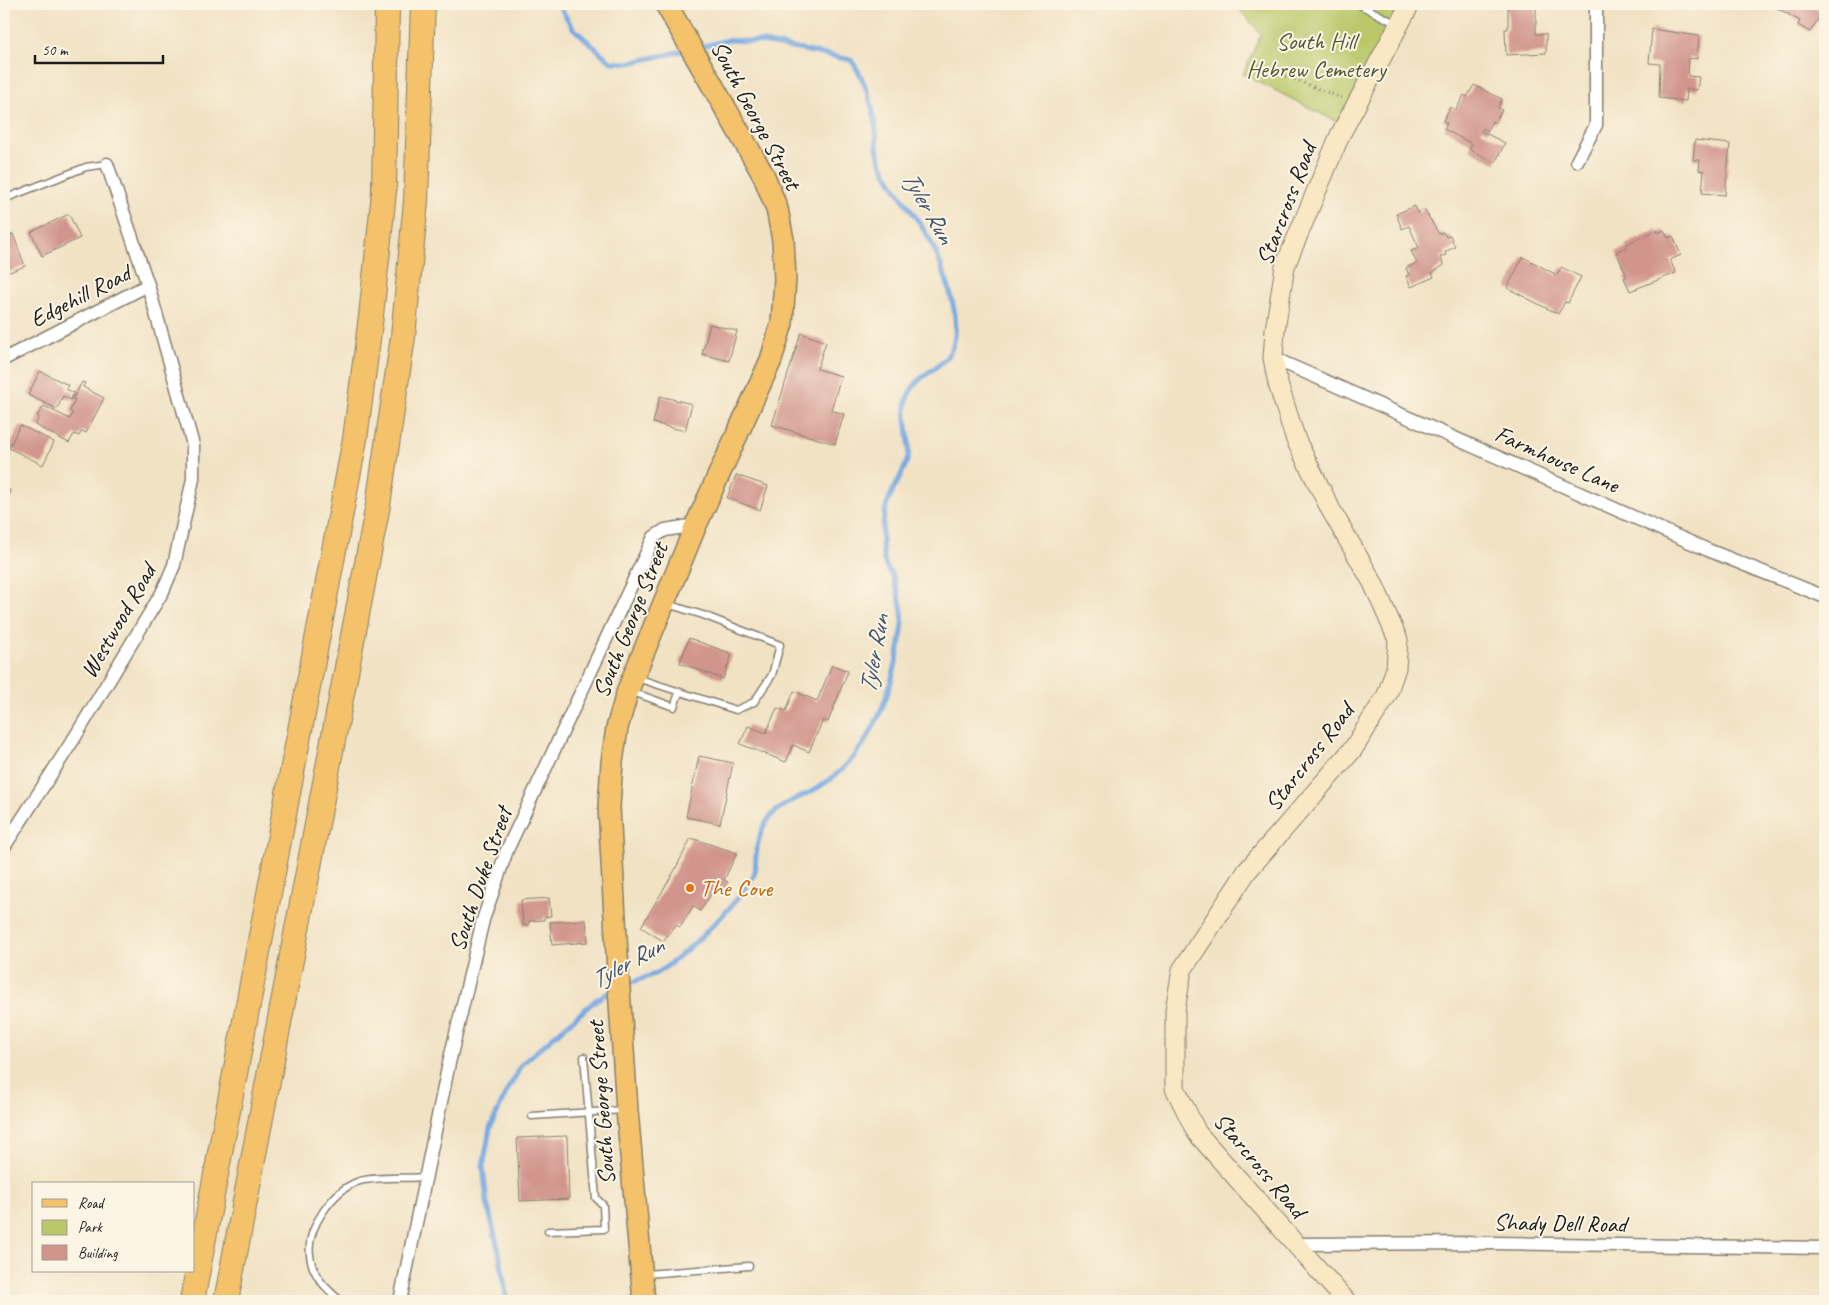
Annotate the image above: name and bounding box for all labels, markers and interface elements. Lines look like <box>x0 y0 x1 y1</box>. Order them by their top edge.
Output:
park label: South Hill Hebrew Cemetery <box>1246 26 1387 84</box>
scale bar <box>35 32 162 64</box>
street label: South George Street <box>704 35 809 196</box>
text: 50 m <box>42 41 69 60</box>
street label: Starcross Road <box>1249 135 1324 269</box>
water label: Tyler Run <box>894 165 962 251</box>
street label: Edgehill Road <box>25 256 138 334</box>
street label: Farmhouse Lane <box>1490 418 1626 501</box>
street label: South George Street <box>585 536 675 702</box>
street label: Westwood Road <box>73 556 164 683</box>
water label: Tyler Run <box>851 611 897 696</box>
street label: Starcross Road <box>1258 694 1363 817</box>
street label: South Duke Street <box>441 800 520 955</box>
place label: The Cove <box>700 873 774 903</box>
marker: The Cove <box>684 882 696 894</box>
water label: Tyler Run <box>585 929 671 996</box>
street label: South George Street <box>580 1018 622 1186</box>
street label: Starcross Road <box>1207 1106 1315 1227</box>
legend <box>32 1182 195 1272</box>
text: Road <box>78 1194 105 1213</box>
street label: Shady Dell Road <box>1493 1207 1630 1239</box>
text: Park <box>78 1218 103 1237</box>
text: Building <box>78 1244 118 1263</box>

